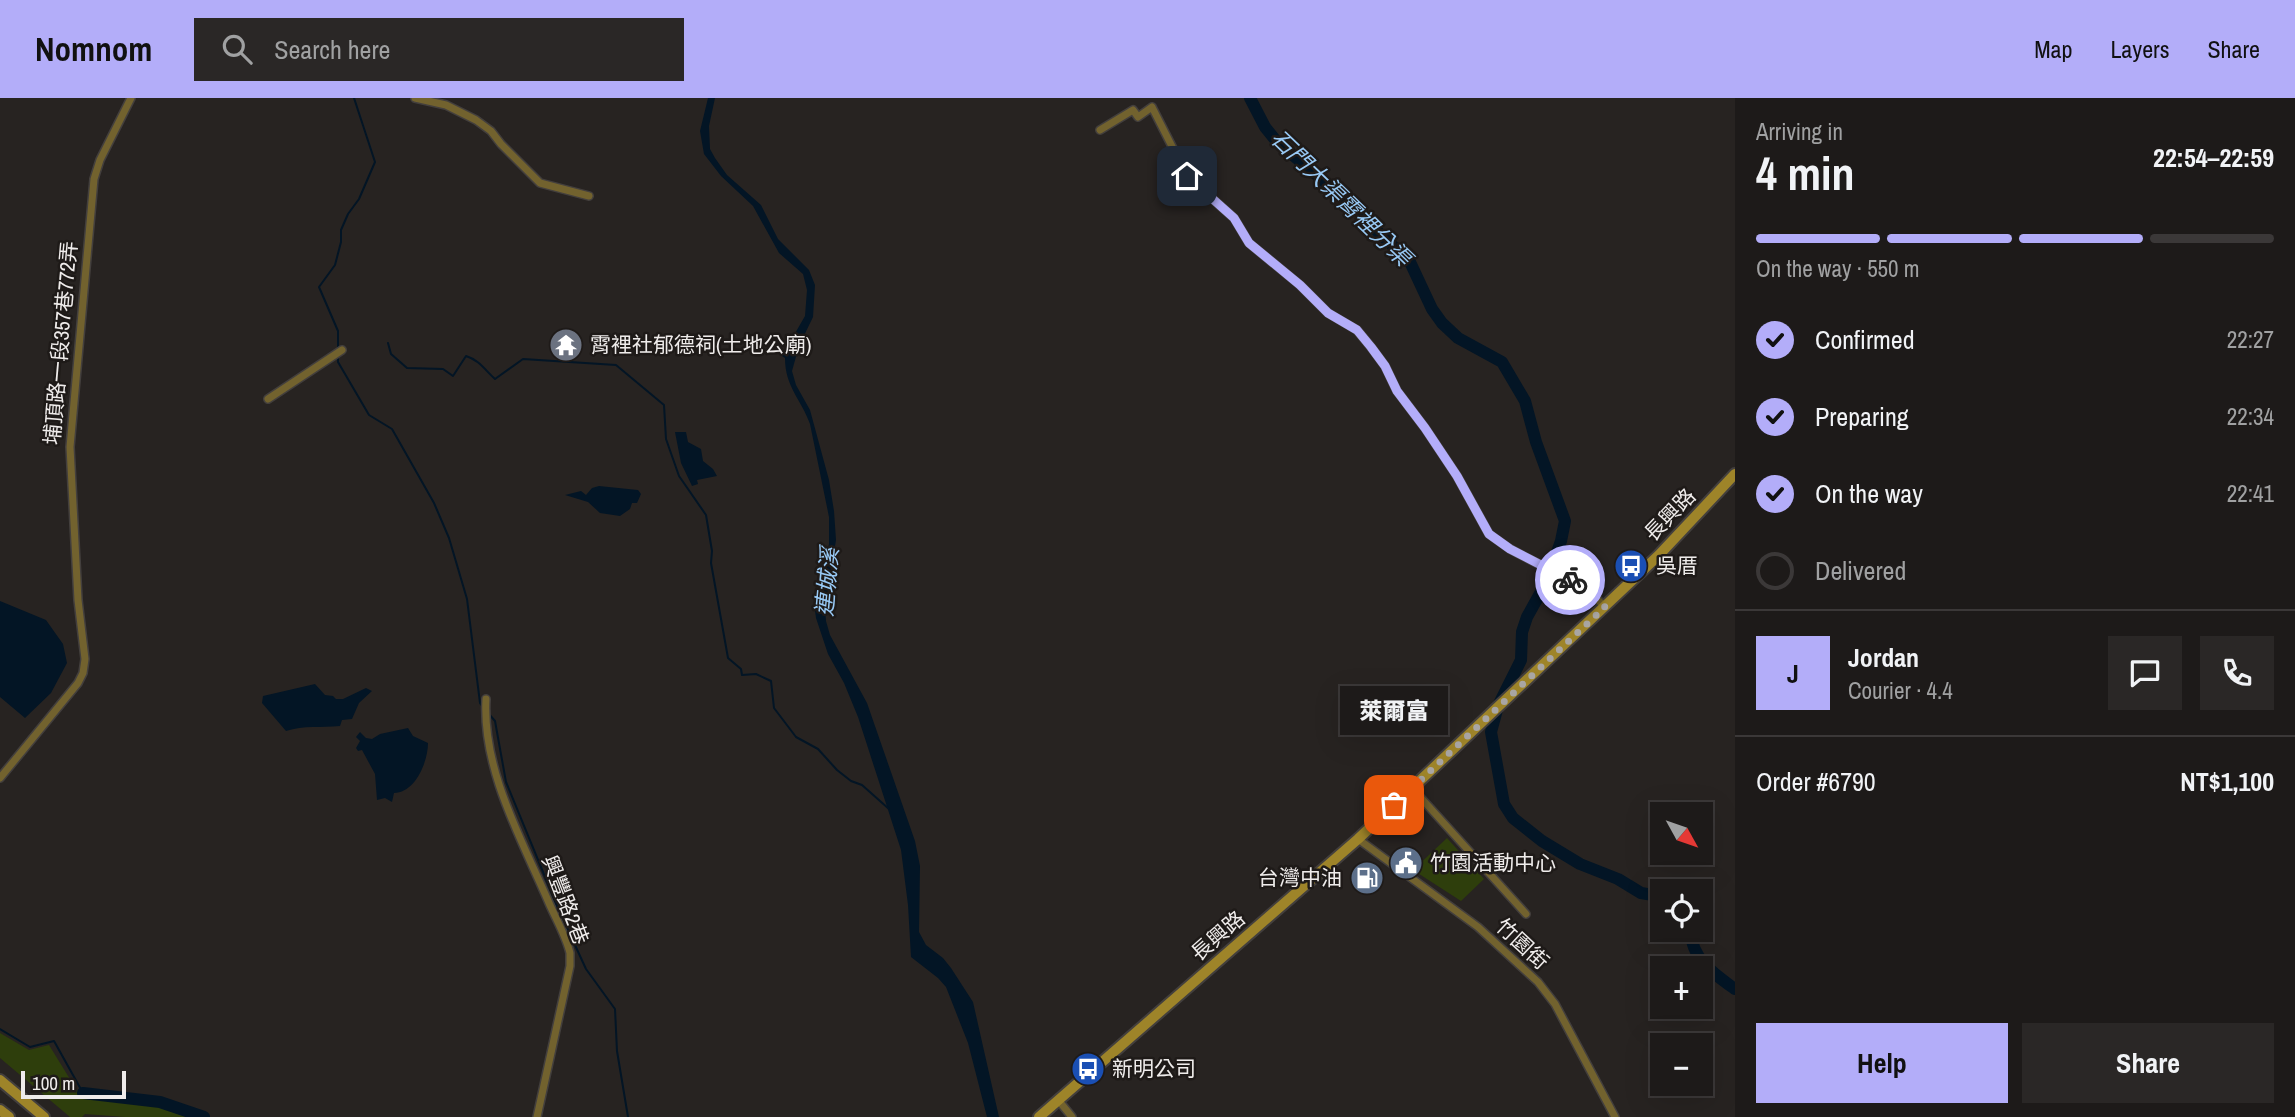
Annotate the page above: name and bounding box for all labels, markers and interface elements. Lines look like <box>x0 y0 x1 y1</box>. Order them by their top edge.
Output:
search box <box>194 18 684 81</box>
text: Nomnom <box>35 27 152 71</box>
icon: search <box>218 30 256 68</box>
text: Search here <box>274 32 390 67</box>
text: Map <box>2034 33 2072 65</box>
text: Layers <box>2110 33 2169 65</box>
text: Share <box>2207 33 2260 65</box>
text: Arriving in <box>1756 116 1843 147</box>
water label: 石門大渠霄裡分渠 <box>1264 123 1420 275</box>
text: 22:54–22:59 <box>2153 140 2274 175</box>
text: 4 min <box>1756 142 1855 204</box>
pin <box>1157 146 1217 206</box>
icon: home <box>1168 157 1206 195</box>
street label: 埔頂路一段357巷772弄 <box>37 240 84 446</box>
text: On the way · 550 m <box>1756 253 1920 284</box>
icon: check <box>1756 321 1794 359</box>
text: Confirmed <box>1815 322 1915 357</box>
text: 22:27 <box>2227 324 2274 355</box>
temple icon: 霄裡社郁德祠(土地公廟) <box>547 326 585 364</box>
place label: 霄裡社郁德祠(土地公廟) <box>590 330 811 359</box>
icon: check <box>1756 398 1794 436</box>
text: Preparing <box>1815 399 1909 434</box>
text: 22:34 <box>2227 401 2274 432</box>
icon: check <box>1756 475 1794 513</box>
text: On the way <box>1815 476 1923 511</box>
text: 22:41 <box>2227 478 2274 509</box>
street label: 長興路 <box>1637 482 1702 547</box>
water label: 連城溪 <box>808 543 845 618</box>
courier <box>1535 545 1605 615</box>
bus stop icon: 吳厝 <box>1612 547 1650 585</box>
place label: 吳厝 <box>1656 551 1698 580</box>
text: Delivered <box>1815 553 1906 588</box>
icon: bike <box>1551 561 1589 599</box>
button: chat <box>2108 636 2182 710</box>
button: phone <box>2200 636 2274 710</box>
text: Jordan <box>1848 640 1919 675</box>
text: J <box>1787 656 1799 691</box>
text: Courier · 4.4 <box>1848 675 1953 706</box>
callout: 萊爾富 <box>1340 686 1448 735</box>
text: 萊爾富 <box>1360 695 1429 726</box>
text: Order #6790 <box>1756 764 1876 799</box>
text: NT$1,100 <box>2180 764 2274 799</box>
pin <box>1364 775 1424 835</box>
icon: bag <box>1375 786 1413 824</box>
north arrow <box>1650 802 1713 864</box>
map controls <box>1650 802 1713 1096</box>
public building icon: 竹園活動中心 <box>1387 844 1425 882</box>
place label: 竹園活動中心 <box>1430 848 1556 877</box>
street label: 興豐路2巷 <box>535 851 596 949</box>
fuel station icon: 台灣中油 <box>1348 859 1386 897</box>
place label: 台灣中油 <box>1258 863 1342 892</box>
button: locate <box>1650 879 1713 942</box>
street label: 長興路 <box>1184 904 1251 967</box>
street label: 竹園街 <box>1489 912 1555 976</box>
button: + <box>1650 956 1713 1019</box>
button: Help <box>1756 1023 2008 1103</box>
button: Share <box>2022 1023 2274 1103</box>
button: − <box>1650 1033 1713 1096</box>
bus stop icon: 新明公司 <box>1069 1050 1107 1088</box>
place label: 新明公司 <box>1112 1054 1196 1083</box>
scale bar <box>21 1068 126 1100</box>
text: 100 m <box>32 1070 75 1096</box>

